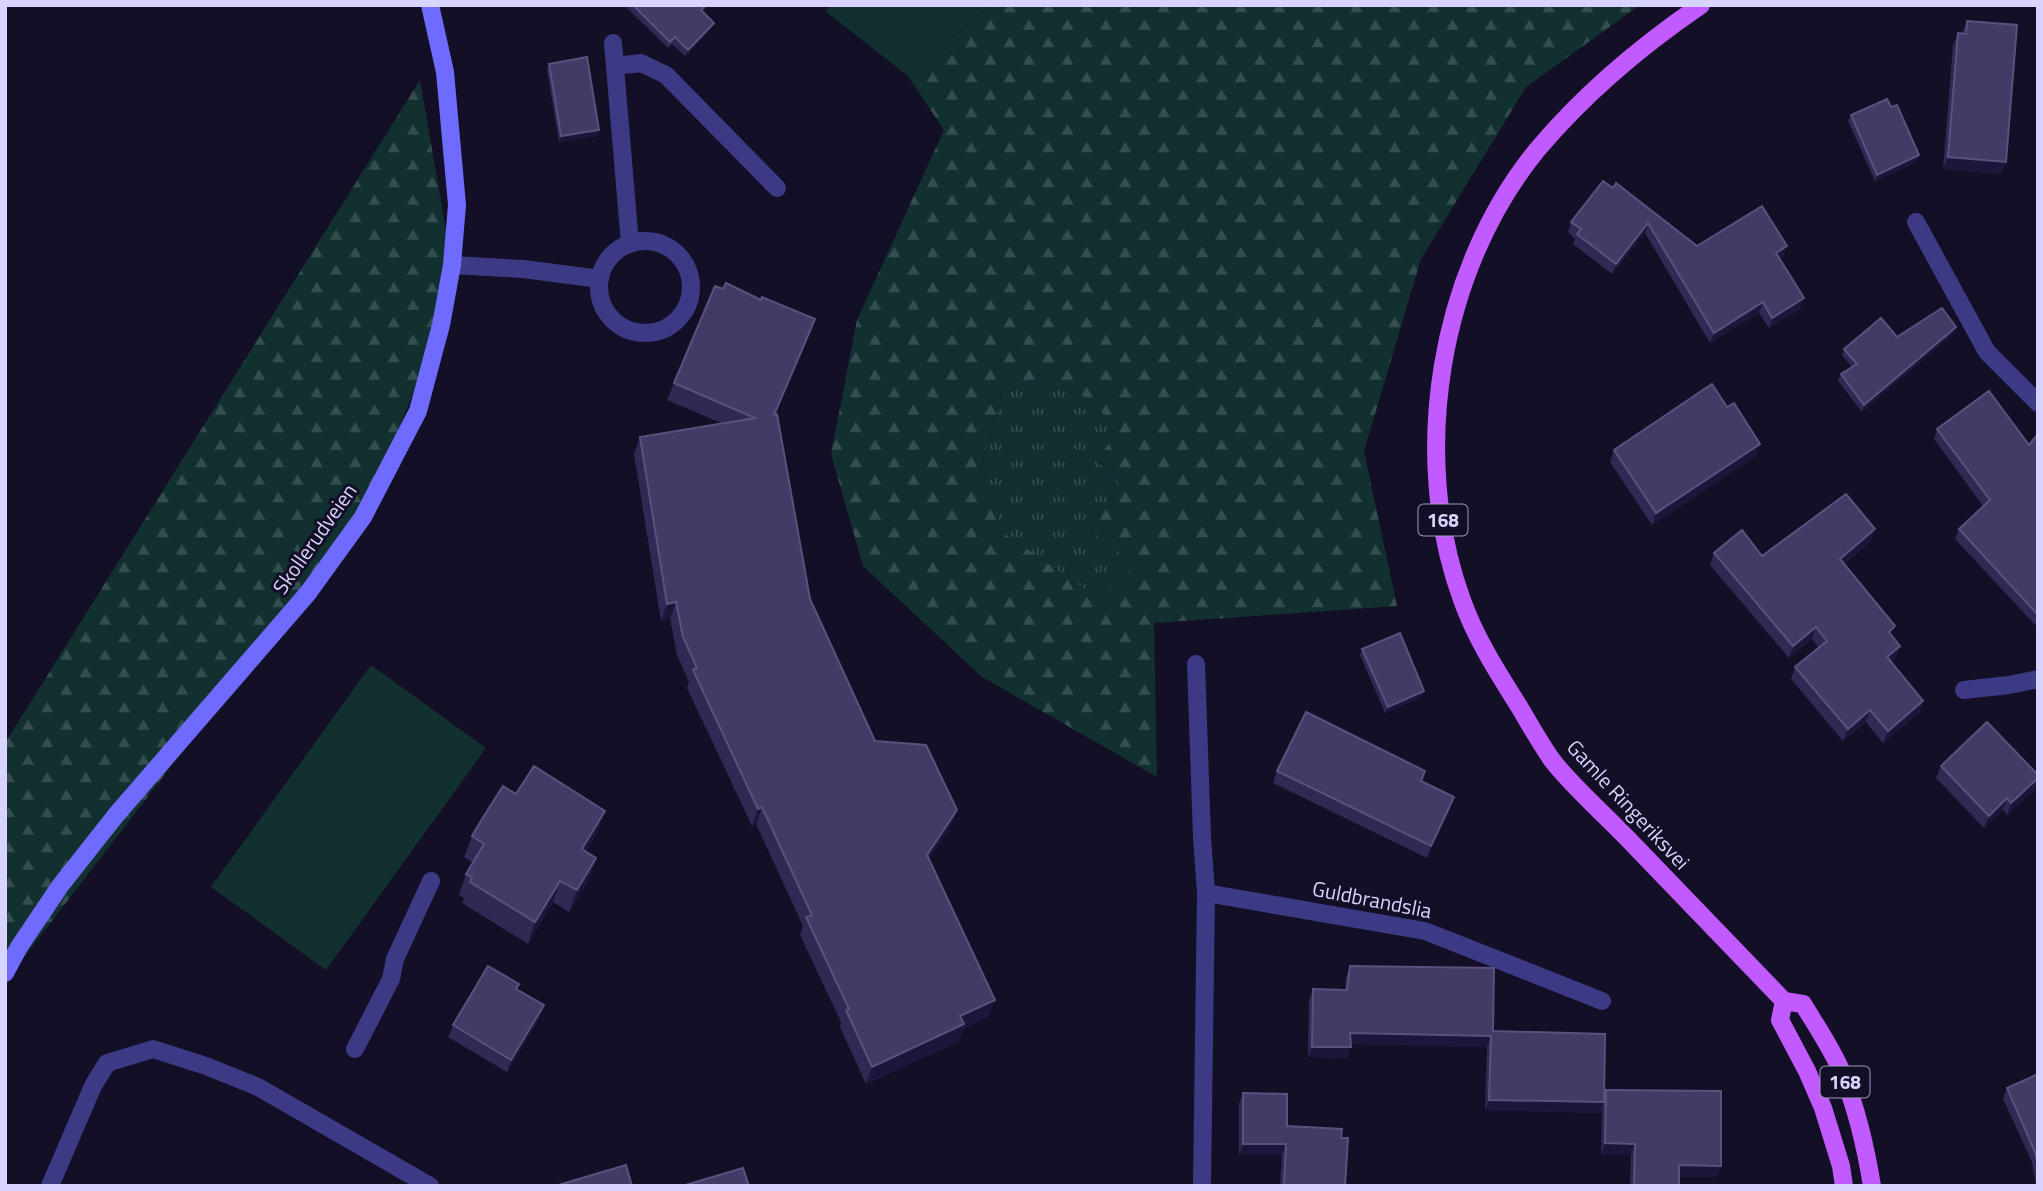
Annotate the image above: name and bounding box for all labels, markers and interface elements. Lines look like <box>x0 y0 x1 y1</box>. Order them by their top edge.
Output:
street label: Skollerudveien <box>264 476 364 600</box>
road number: 168 <box>1418 505 1468 536</box>
street label: Gamle Ringeriksvei <box>1560 732 1698 877</box>
street label: Guldbrandslia <box>1310 872 1435 926</box>
road number: 168 <box>1820 1066 1870 1098</box>

